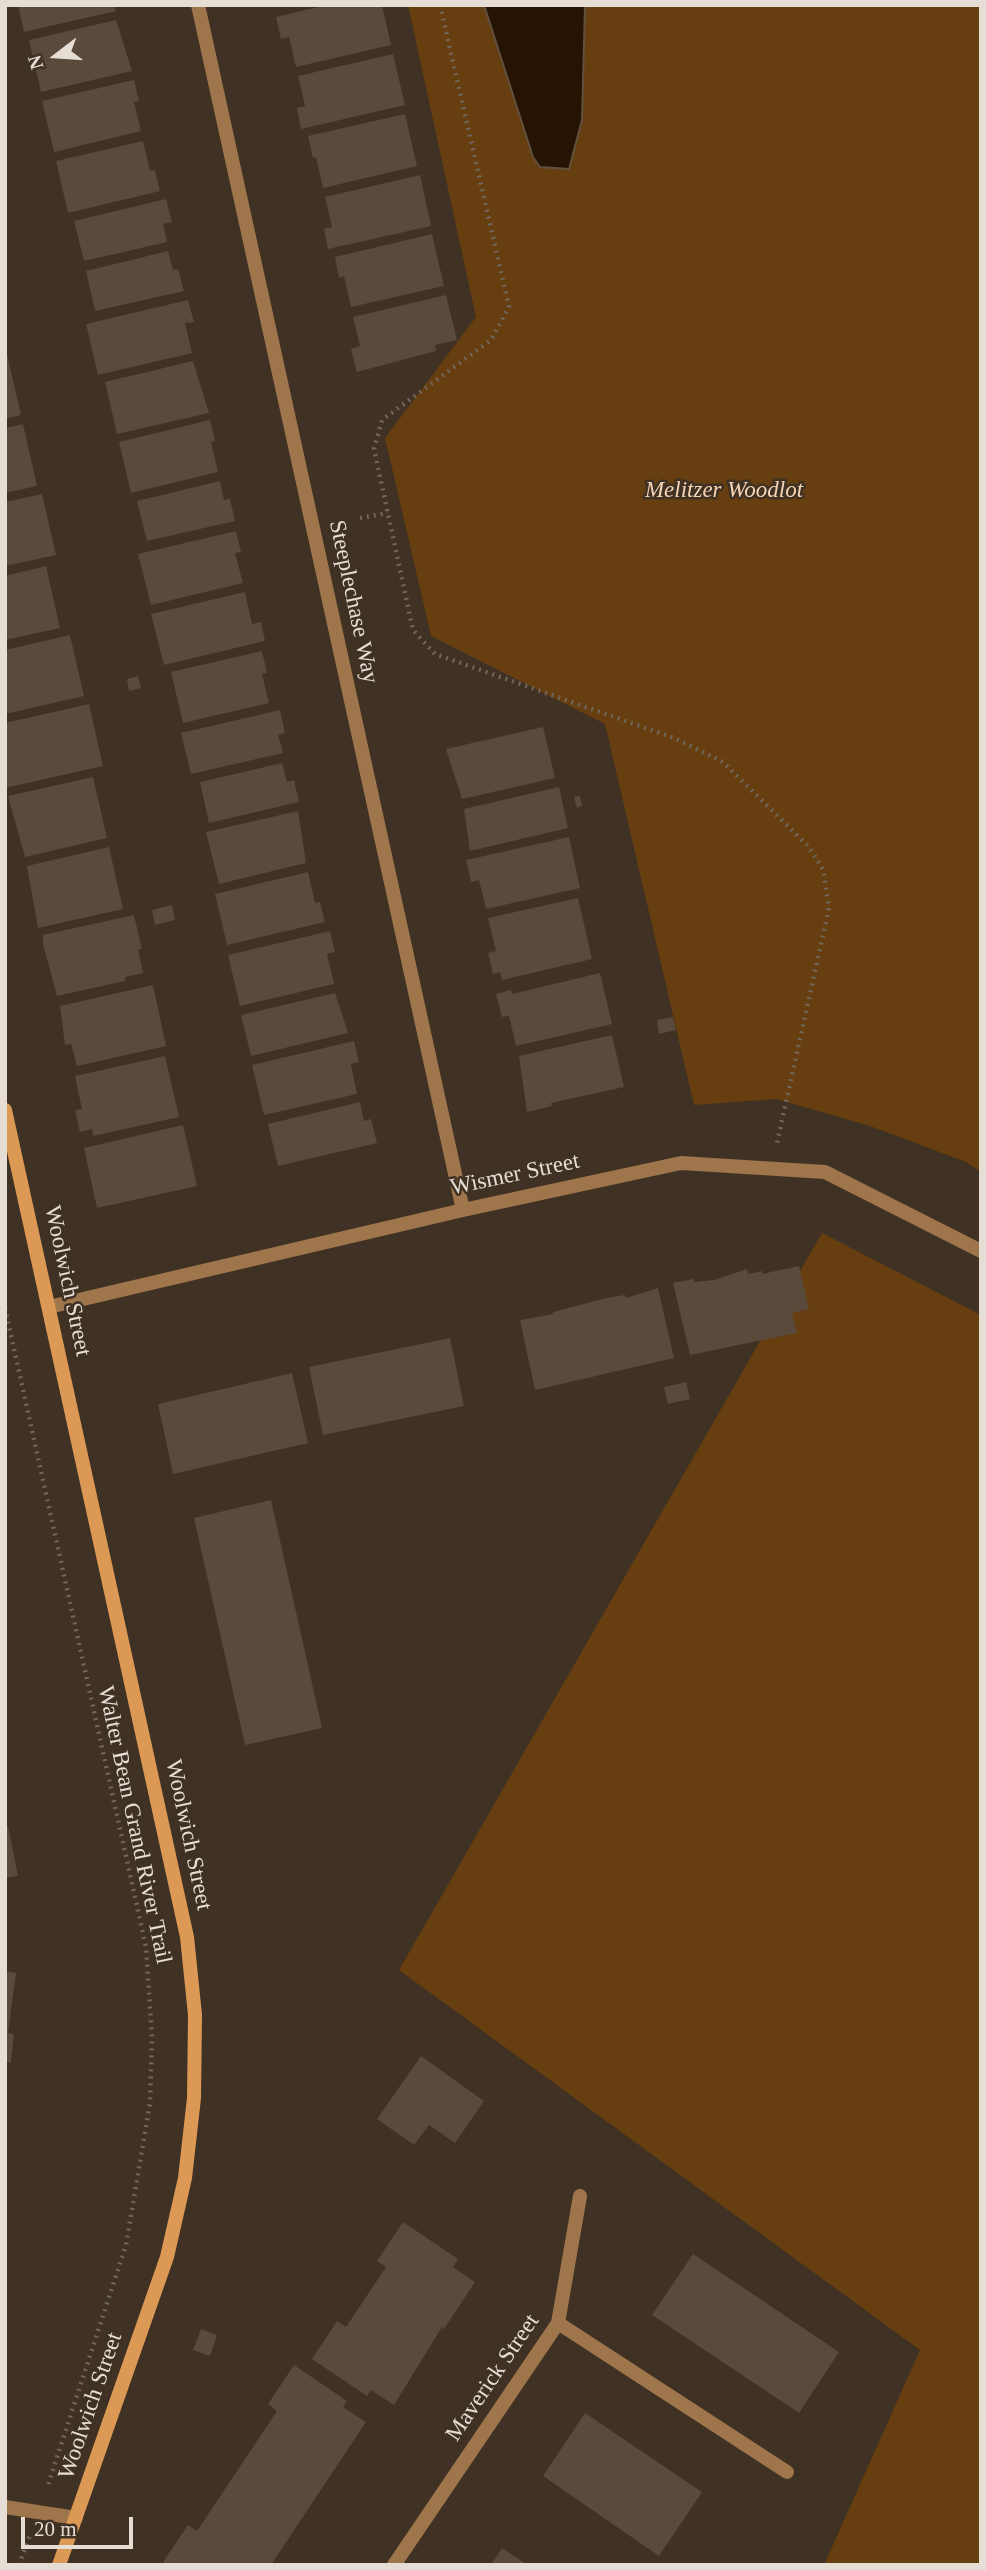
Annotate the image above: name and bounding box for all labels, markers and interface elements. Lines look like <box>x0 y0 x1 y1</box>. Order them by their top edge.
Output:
north arrow <box>21 21 91 91</box>
text: N <box>23 53 47 72</box>
park label: Melitzer Woodlot <box>645 477 803 505</box>
street label: Steeplechase Way <box>322 518 384 686</box>
street label: Wismer Street <box>448 1148 582 1202</box>
street label: Woolwich Street <box>38 1203 96 1359</box>
street label: Walter Bean Grand River Trail <box>91 1684 177 1966</box>
street label: Woolwich Street <box>159 1757 217 1913</box>
street label: Maverick Street <box>440 2309 546 2447</box>
street label: Woolwich Street <box>53 2329 129 2483</box>
scale bar <box>24 2504 136 2548</box>
text: 20 m <box>34 2517 77 2541</box>

